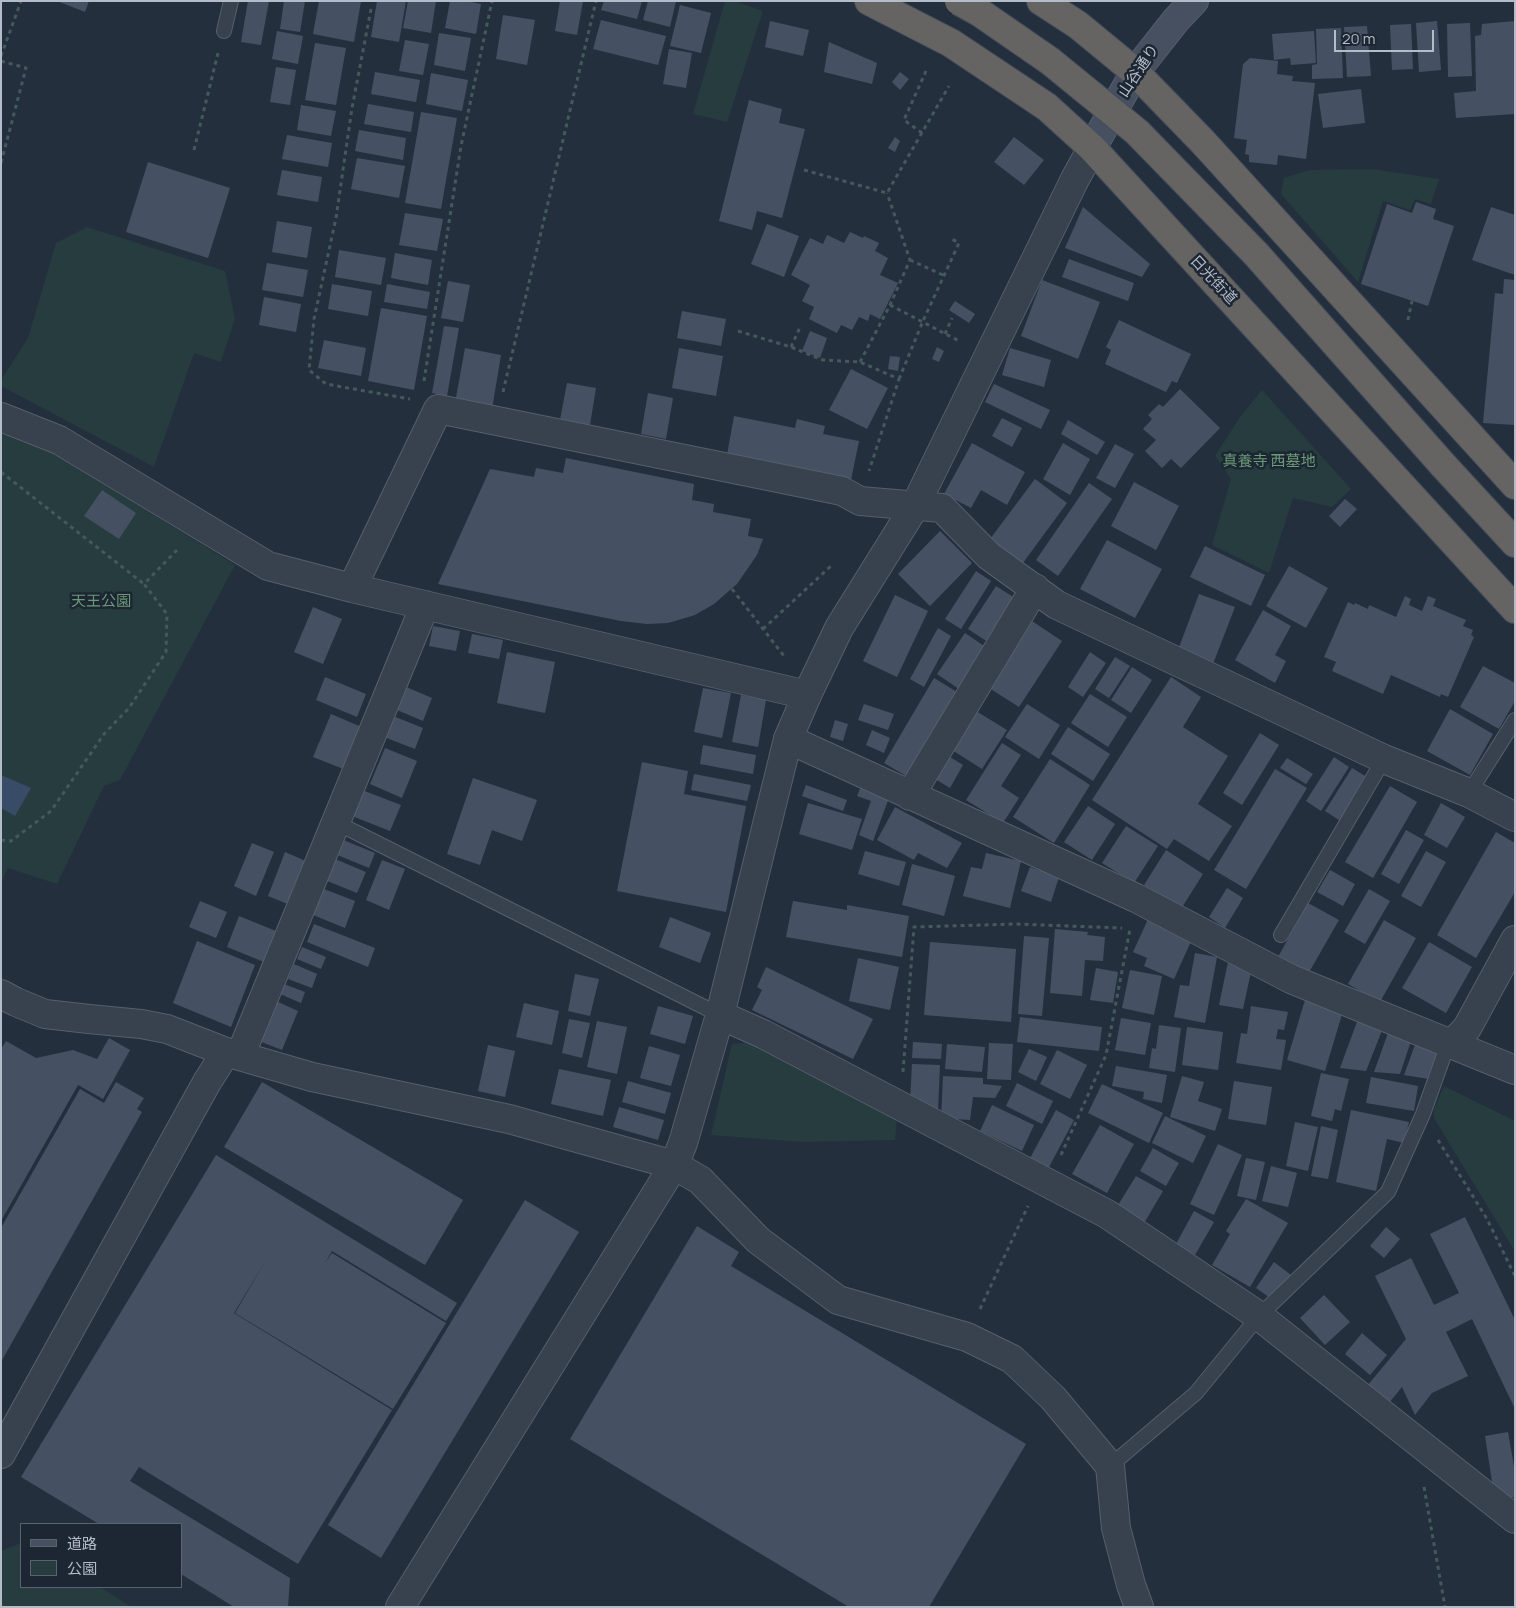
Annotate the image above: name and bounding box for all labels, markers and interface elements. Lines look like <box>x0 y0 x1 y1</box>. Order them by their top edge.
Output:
scale bar <box>1336 20 1436 52</box>
text: 20 m <box>1342 28 1375 49</box>
street label: 山谷通り <box>1115 41 1163 101</box>
street label: 日光街道 <box>1186 252 1240 308</box>
park label: 真養寺 西墓地 <box>1223 453 1315 471</box>
park label: 天王公園 <box>71 593 131 611</box>
legend <box>20 1523 182 1588</box>
text: 道路 <box>67 1533 97 1554</box>
text: 公園 <box>67 1558 97 1579</box>

